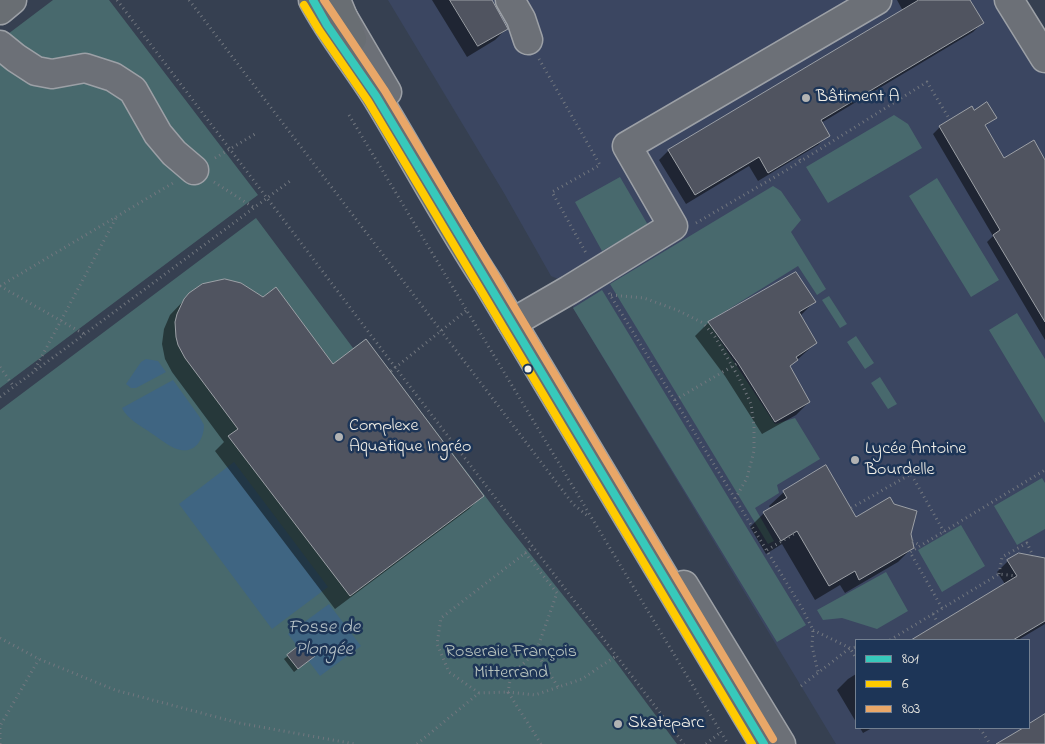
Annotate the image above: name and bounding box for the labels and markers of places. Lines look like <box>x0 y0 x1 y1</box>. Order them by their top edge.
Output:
place label: Bâtiment A <box>816 87 900 109</box>
marker: Bâtiment A <box>800 92 812 104</box>
unlabelled marker <box>523 364 533 374</box>
place label: Complexe Aquatique Ingréo <box>349 416 471 458</box>
marker: Complexe Aquatique Ingréo <box>333 431 345 443</box>
place label: Lycée Antoine Bourdelle <box>865 439 966 482</box>
marker: Lycée Antoine Bourdelle <box>849 454 861 466</box>
place label: Skateparc <box>628 713 704 735</box>
marker: Skateparc <box>612 718 624 730</box>

